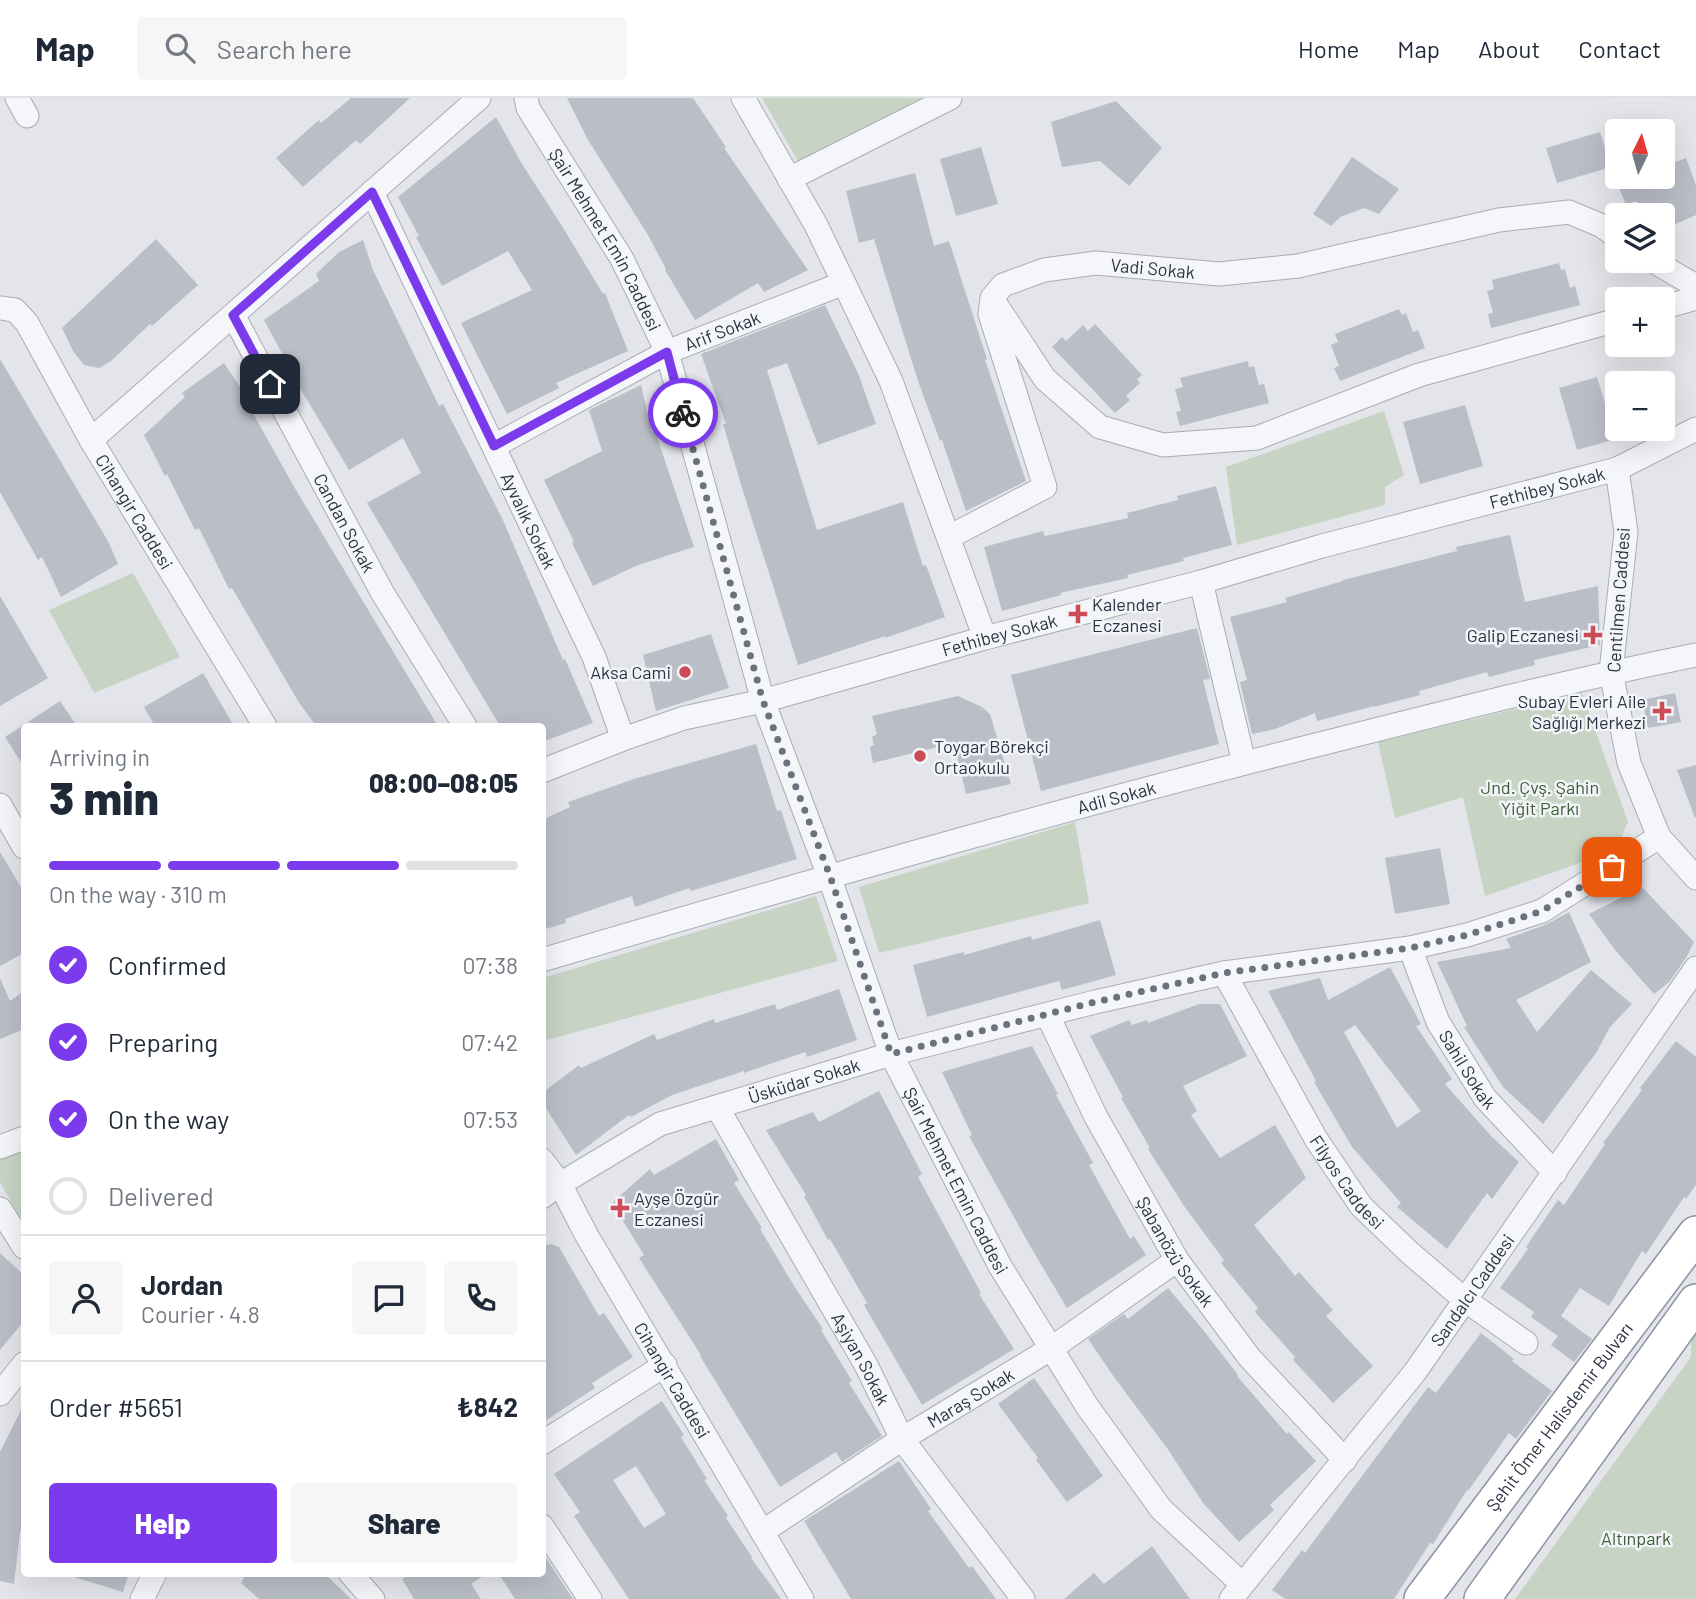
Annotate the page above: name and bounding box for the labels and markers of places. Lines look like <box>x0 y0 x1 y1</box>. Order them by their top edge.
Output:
pin <box>240 354 300 414</box>
place label: Kalender Eczanesi <box>1092 593 1162 636</box>
marker: Kalender Eczanesi <box>1070 606 1086 622</box>
place label: Galip Eczanesi <box>1467 624 1579 646</box>
marker: Galip Eczanesi <box>1585 627 1601 643</box>
place label: Aksa Cami <box>590 661 671 683</box>
marker: Aksa Cami <box>677 664 693 680</box>
place label: Subay Evleri Aile Sağlığı Merkezi <box>1518 690 1646 733</box>
marker: Subay Evleri Aile Sağlığı Merkezi <box>1652 701 1672 721</box>
place label: Toygar Börekçi Ortaokulu <box>934 735 1049 778</box>
marker: Toygar Börekçi Ortaokulu <box>912 748 928 764</box>
pin <box>1582 837 1642 897</box>
place label: Ayşe Özgür Eczanesi <box>634 1187 720 1230</box>
marker: Ayşe Özgür Eczanesi <box>612 1200 628 1216</box>

